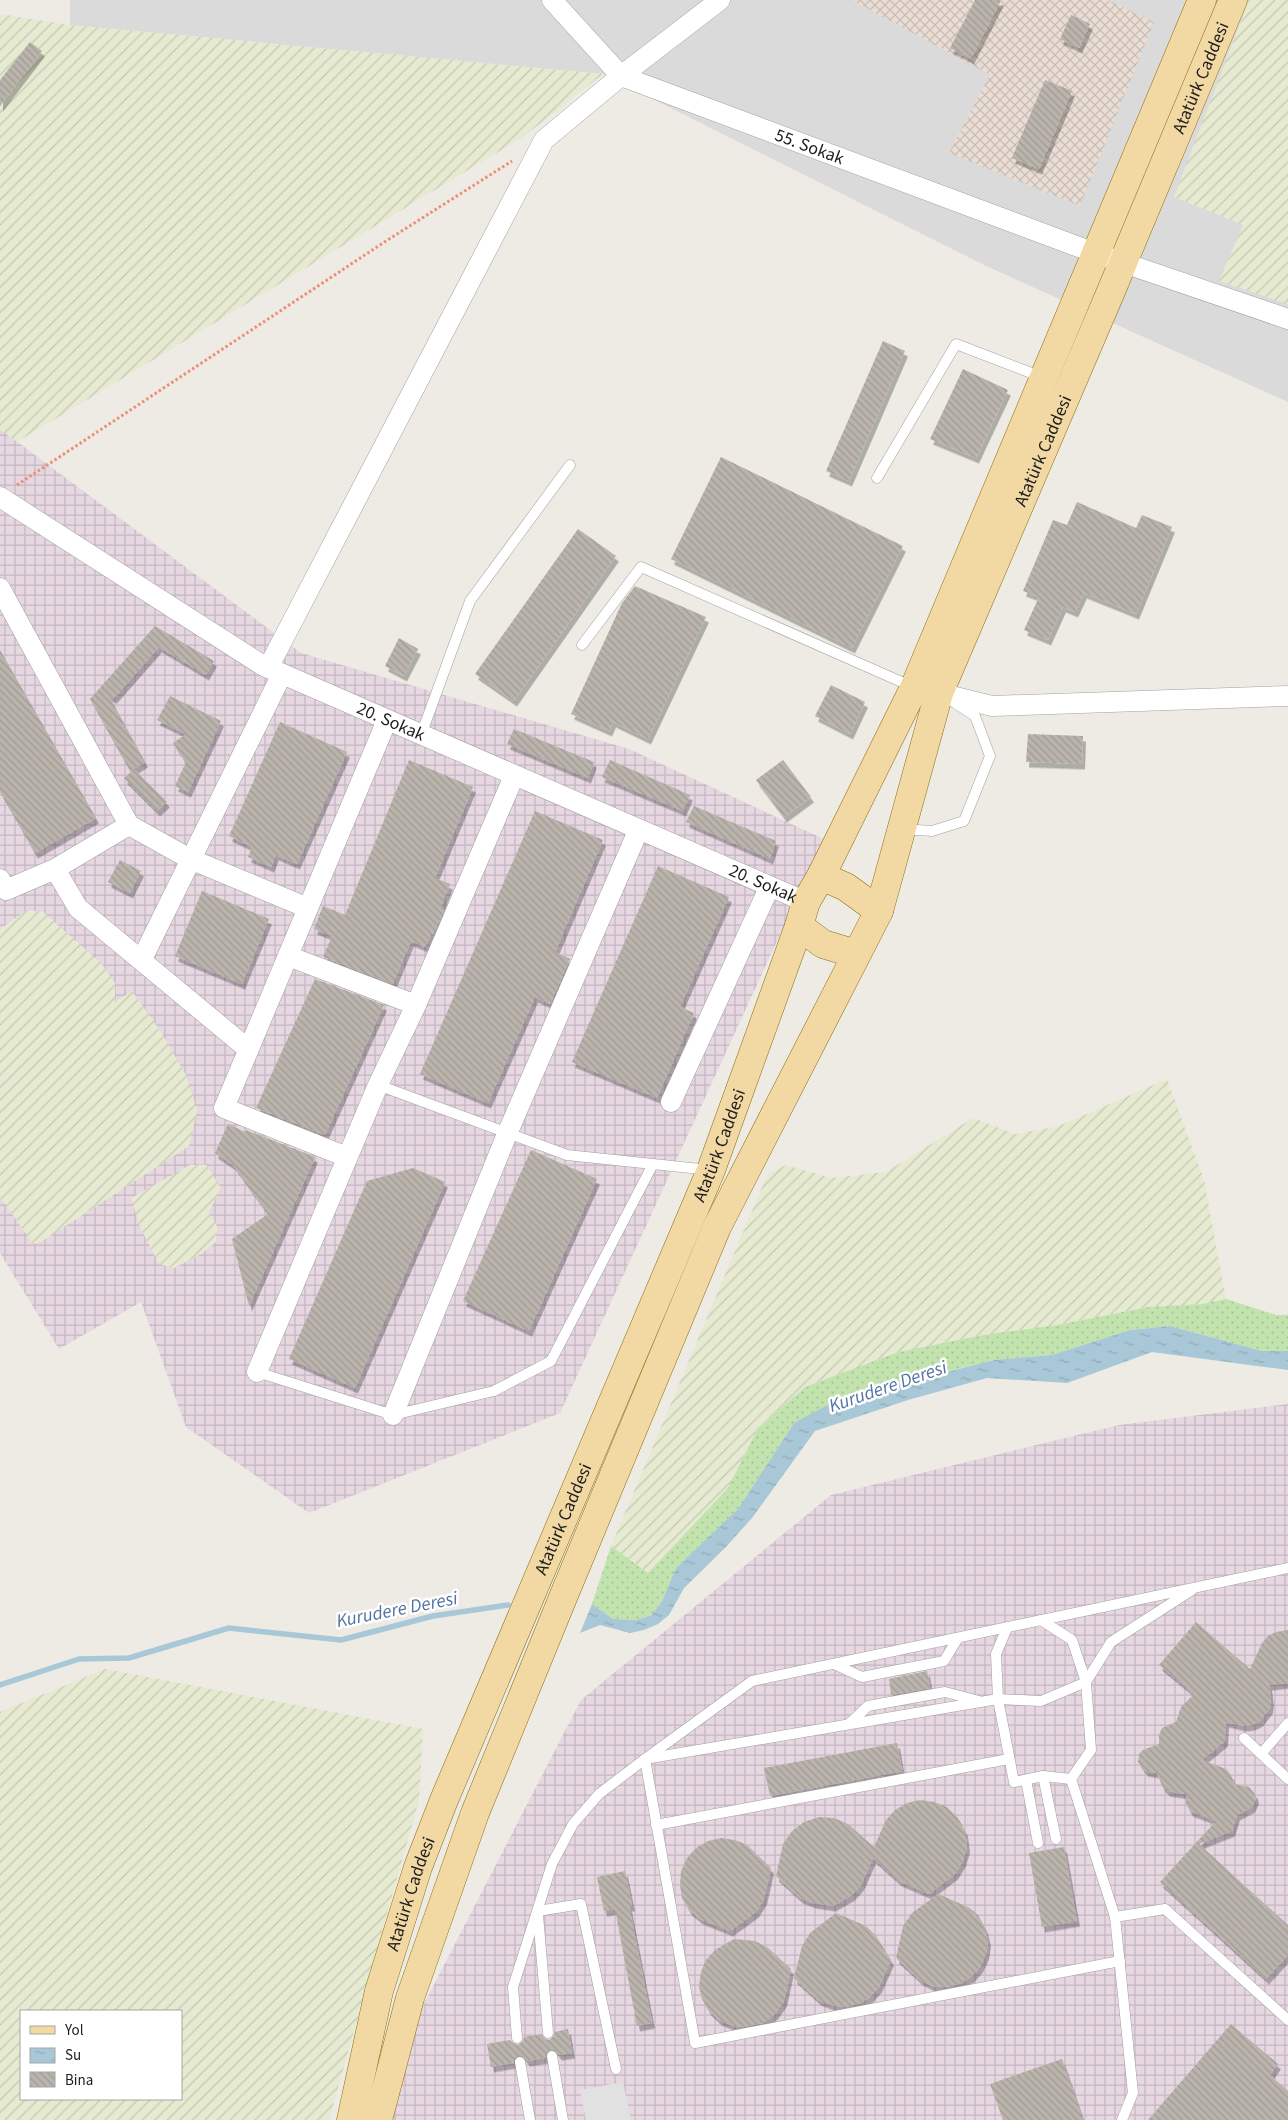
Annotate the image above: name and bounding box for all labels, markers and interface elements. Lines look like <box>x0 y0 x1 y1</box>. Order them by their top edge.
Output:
street label: Atatürk Caddesi <box>1166 18 1235 137</box>
street label: 55. Sokak <box>771 122 848 171</box>
street label: Atatürk Caddesi <box>1008 391 1078 510</box>
street label: 20. Sokak <box>353 695 429 747</box>
street label: 20. Sokak <box>725 858 801 909</box>
street label: Atatürk Caddesi <box>686 1085 752 1206</box>
water label: Kurudere Deresi <box>825 1354 951 1420</box>
street label: Atatürk Caddesi <box>528 1459 598 1579</box>
water label: Kurudere Deresi <box>334 1585 460 1635</box>
street label: Atatürk Caddesi <box>380 1833 441 1954</box>
legend <box>20 2010 182 2100</box>
text: Yol <box>64 2020 84 2041</box>
text: Su <box>65 2045 81 2066</box>
text: Bina <box>65 2070 93 2091</box>

